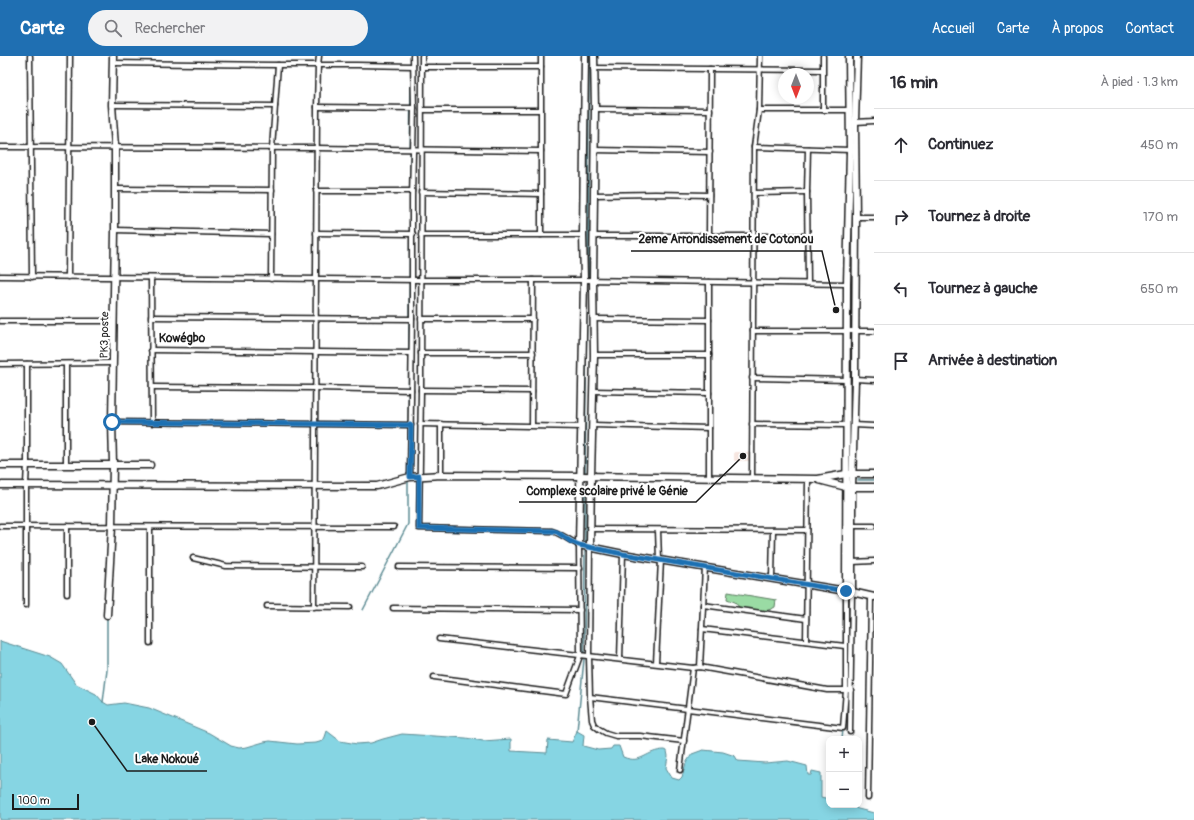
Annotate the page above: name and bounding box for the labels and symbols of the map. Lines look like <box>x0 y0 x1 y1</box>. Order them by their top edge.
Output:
north arrow <box>778 68 814 104</box>
callout: 2eme Arrondissement de Cotonou <box>631 227 822 251</box>
text: 2eme Arrondissement de Cotonou <box>639 232 813 247</box>
street label: PK3 poste <box>98 311 111 359</box>
district label: Kowégbo <box>159 331 206 346</box>
route start <box>103 413 121 431</box>
callout: Complexe scolaire privé le Génie <box>519 478 696 502</box>
text: Complexe scolaire privé le Génie <box>526 484 689 499</box>
route end <box>837 582 855 600</box>
callout: Lake Nokoué <box>127 747 207 771</box>
text: Lake Nokoué <box>135 752 200 767</box>
scale bar <box>12 792 79 811</box>

